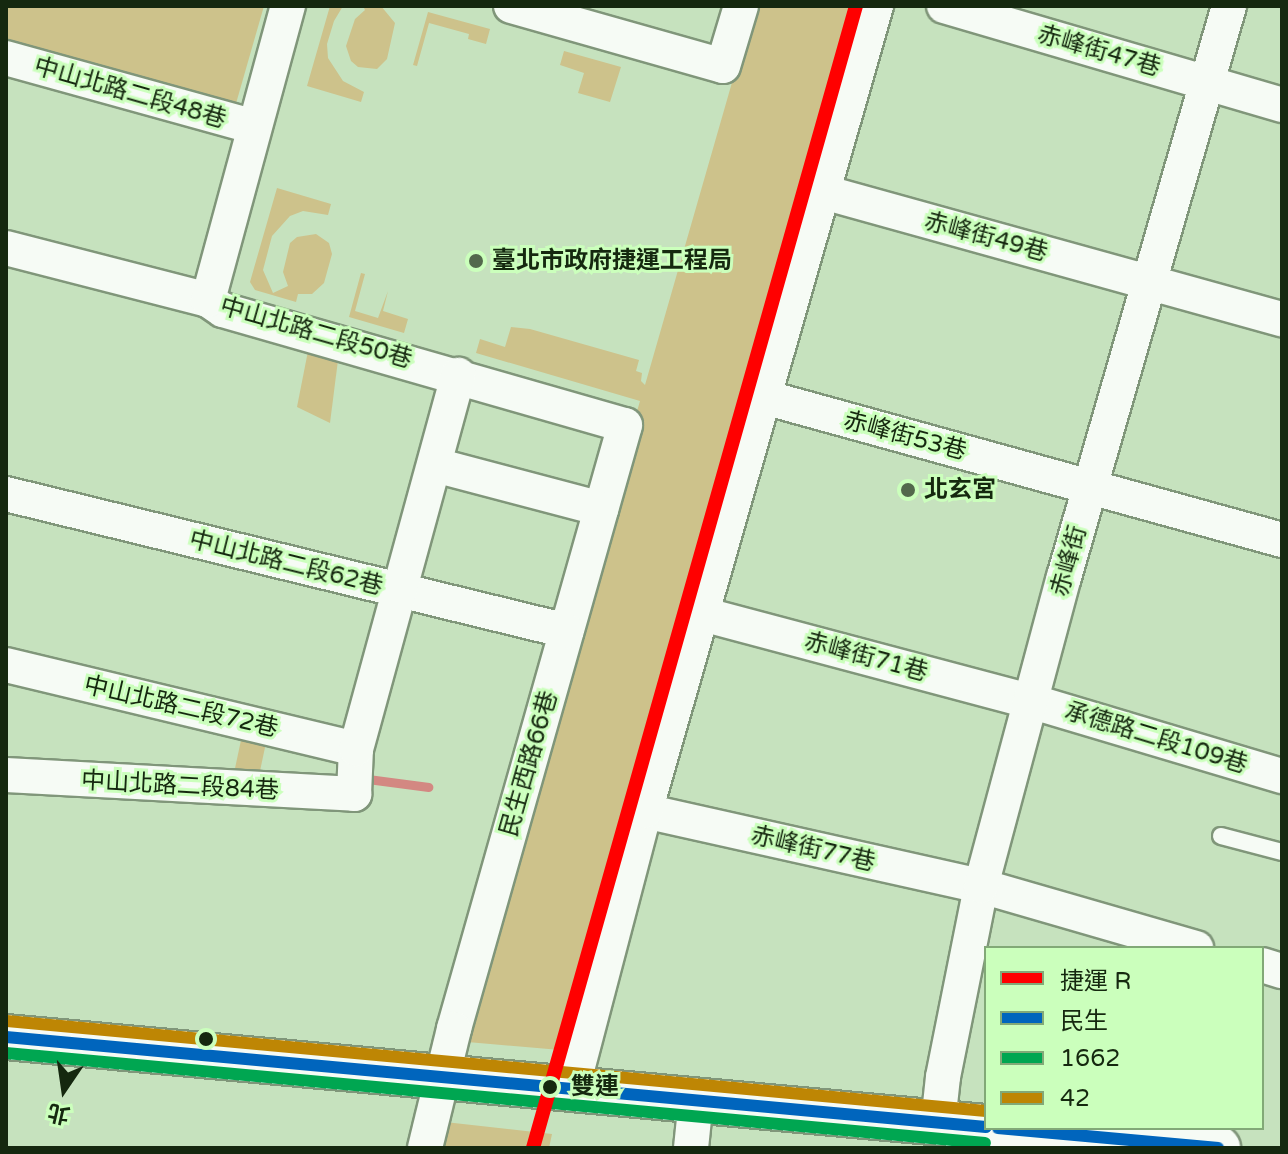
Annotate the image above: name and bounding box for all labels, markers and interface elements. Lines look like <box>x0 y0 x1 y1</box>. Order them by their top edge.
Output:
street label: 赤峰街47巷 <box>1034 20 1164 82</box>
street label: 中山北路二段48巷 <box>31 52 229 134</box>
street label: 赤峰街49巷 <box>921 207 1051 267</box>
place label: 臺北市政府捷運工程局 <box>492 247 732 275</box>
marker: 臺北市政府捷運工程局 <box>467 252 485 270</box>
street label: 中山北路二段50巷 <box>217 292 415 374</box>
street label: 赤峰街53巷 <box>840 406 970 466</box>
place label: 北玄宮 <box>924 476 996 504</box>
marker: 北玄宮 <box>899 481 917 499</box>
street label: 赤峰街 <box>1045 522 1093 600</box>
street label: 中山北路二段62巷 <box>186 525 386 601</box>
street label: 赤峰街71巷 <box>801 627 931 687</box>
street label: 中山北路二段72巷 <box>81 671 281 743</box>
street label: 民生西路66巷 <box>494 688 564 840</box>
street label: 承德路二段109巷 <box>1061 697 1251 779</box>
street label: 中山北路二段84巷 <box>80 766 280 806</box>
street label: 赤峰街77巷 <box>748 821 878 877</box>
legend <box>984 946 1264 1130</box>
text: 捷運 R <box>1060 967 1131 996</box>
text: 民生 <box>1060 1007 1108 1036</box>
unlabelled marker <box>198 1031 214 1047</box>
text: 1662 <box>1060 1044 1120 1073</box>
north arrow <box>24 1050 104 1130</box>
marker: 雙連 <box>536 1073 564 1101</box>
place label: 雙連 <box>571 1073 619 1101</box>
text: 42 <box>1060 1084 1090 1113</box>
text: 北 <box>45 1098 72 1129</box>

